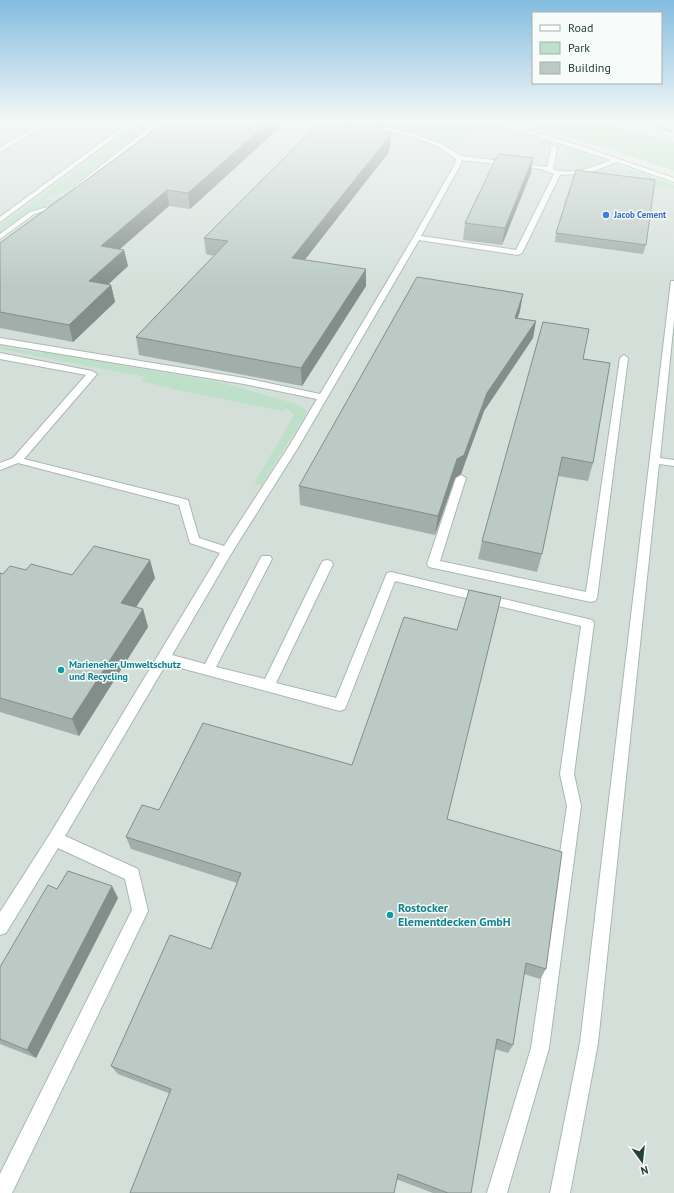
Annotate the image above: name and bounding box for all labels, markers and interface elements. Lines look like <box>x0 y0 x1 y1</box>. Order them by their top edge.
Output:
legend <box>532 12 662 84</box>
text: Road <box>568 20 593 35</box>
text: Park <box>568 40 590 55</box>
text: Building <box>568 60 611 75</box>
place label: Jacob Cement <box>613 209 667 220</box>
marker: Jacob Cement <box>601 210 611 220</box>
place label: Marieneher Umweltschutz und Recycling <box>69 658 181 683</box>
marker: Marieneher Umweltschutz und Recycling <box>56 665 66 675</box>
place label: Rostocker Elementdecken GmbH <box>398 900 511 929</box>
marker: Rostocker Elementdecken GmbH <box>385 910 395 920</box>
north arrow <box>622 1141 662 1181</box>
text: N <box>639 1163 650 1178</box>

